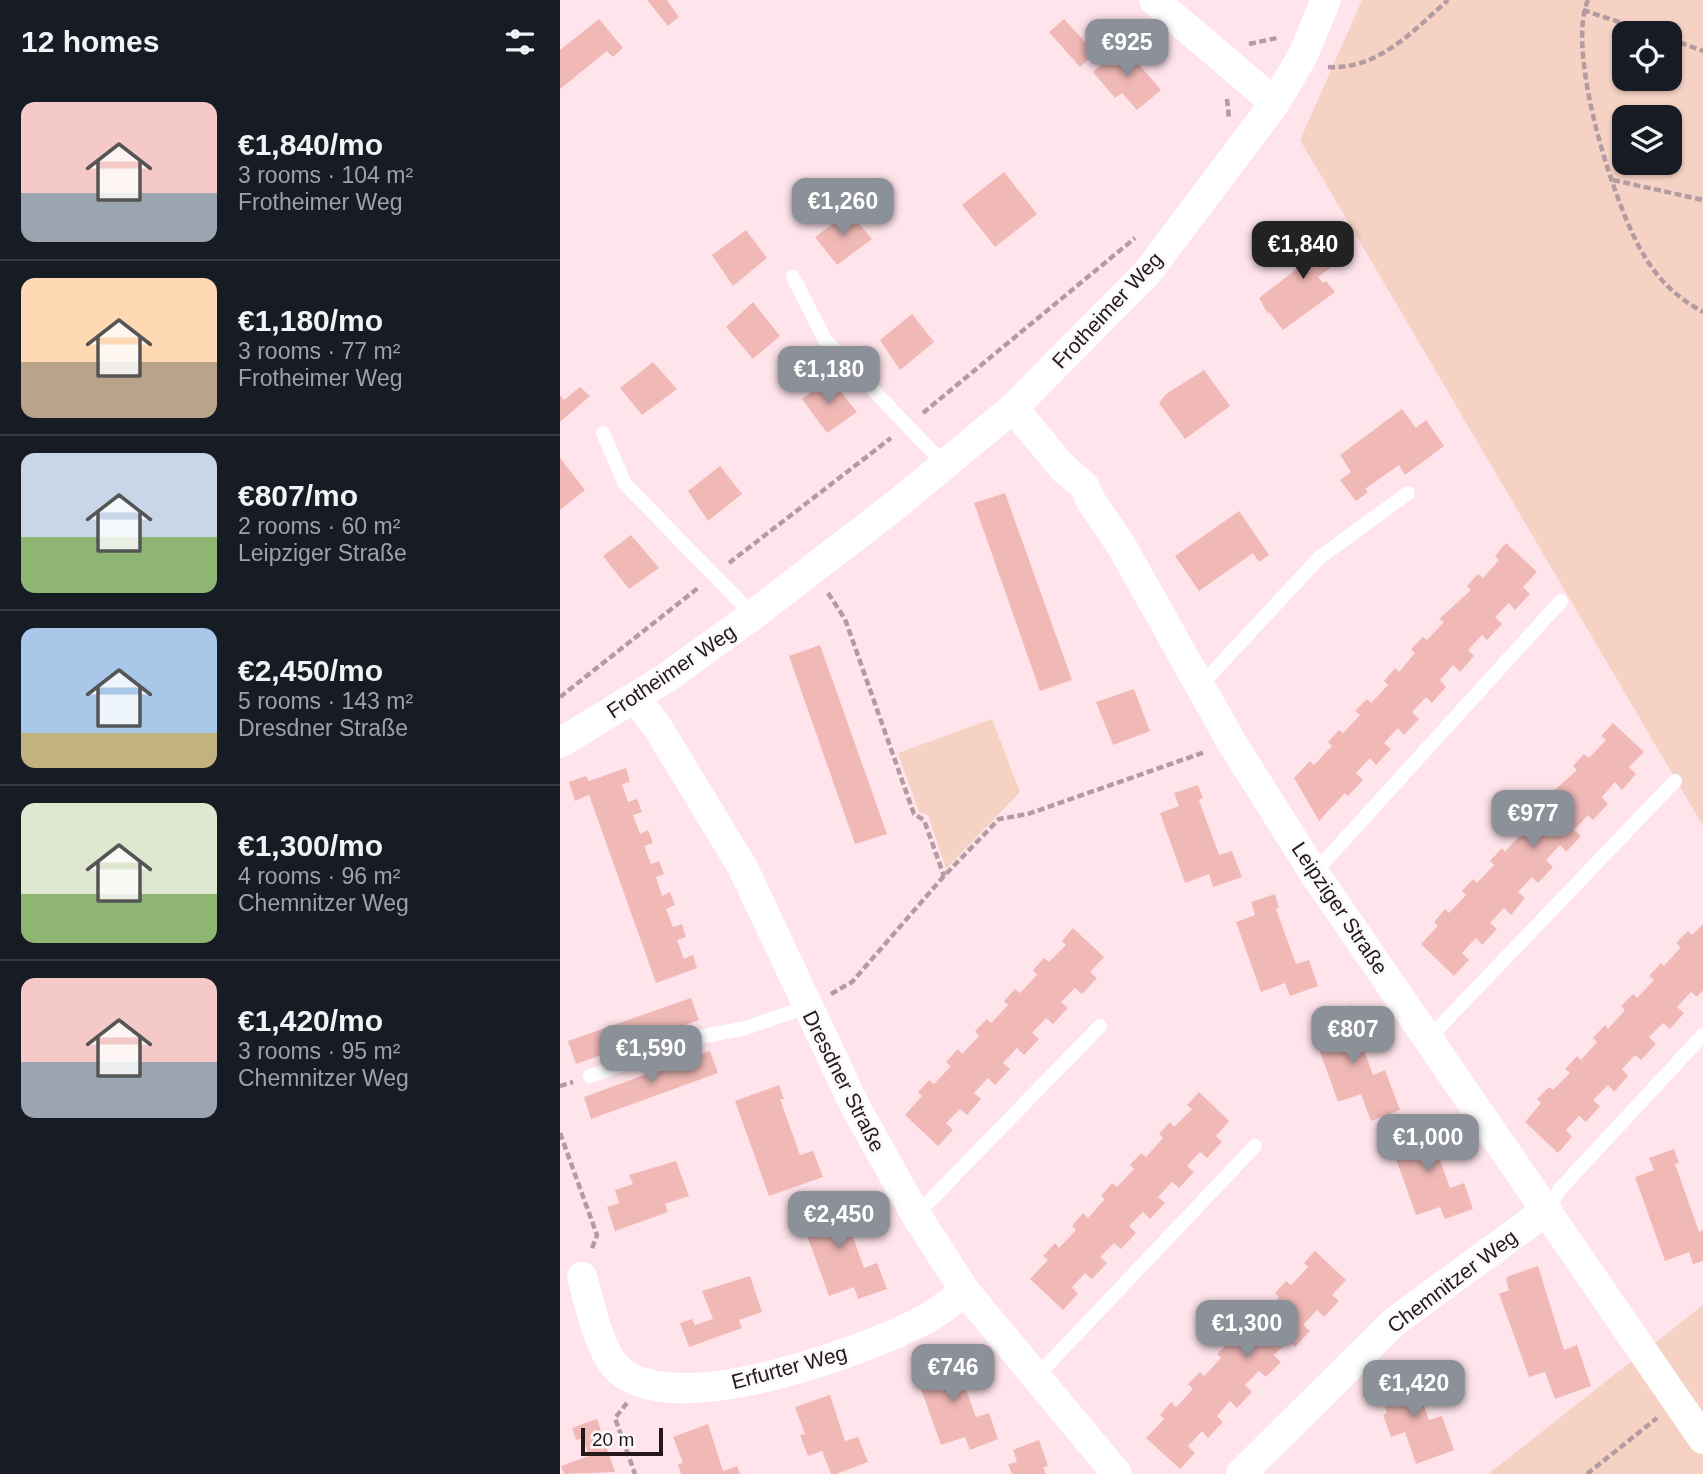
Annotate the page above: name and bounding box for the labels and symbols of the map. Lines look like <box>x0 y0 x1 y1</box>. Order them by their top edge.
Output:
pin: €925 <box>1086 20 1168 79</box>
pin: €1,260 <box>786 178 900 238</box>
pin: €1,840 <box>1246 222 1360 281</box>
street label: Frotheimer Weg <box>1047 247 1167 373</box>
pin: €1,180 <box>772 346 886 406</box>
street label: Frotheimer Weg <box>602 619 740 723</box>
pin: €977 <box>1492 790 1574 850</box>
street label: Leipziger Straße <box>1287 838 1393 978</box>
pin: €807 <box>1312 1006 1394 1066</box>
street label: Dresdner Straße <box>799 1007 889 1155</box>
pin: €1,590 <box>594 1026 708 1085</box>
pin: €1,000 <box>1371 1114 1485 1174</box>
pin: €2,450 <box>782 1192 896 1251</box>
street label: Chemnitzer Weg <box>1383 1225 1521 1337</box>
pin: €1,300 <box>1190 1300 1304 1360</box>
street label: Erfurter Weg <box>729 1341 849 1393</box>
pin: €746 <box>912 1344 994 1404</box>
pin: €1,420 <box>1357 1360 1471 1420</box>
scale bar <box>581 1425 663 1457</box>

